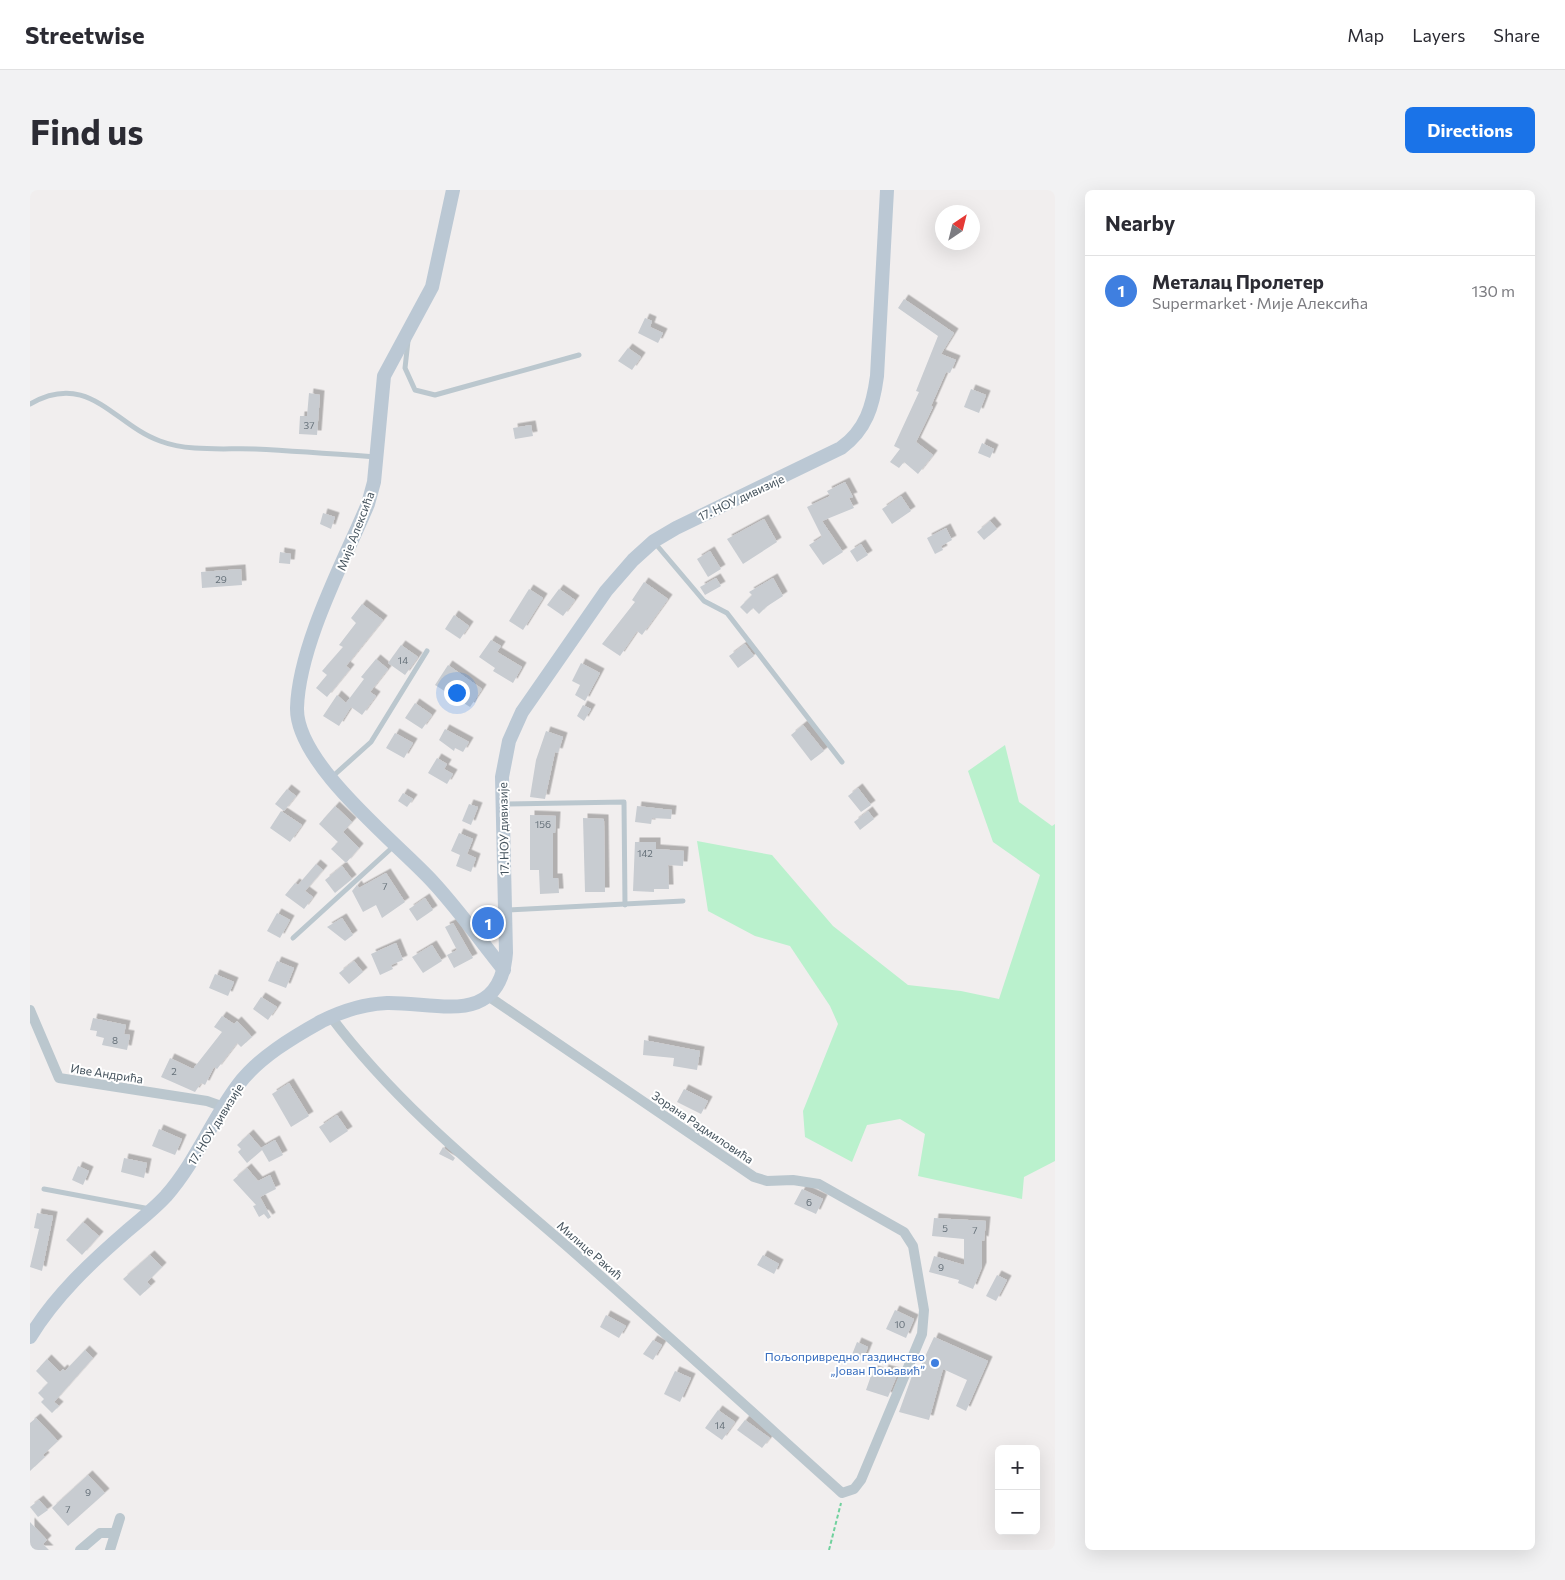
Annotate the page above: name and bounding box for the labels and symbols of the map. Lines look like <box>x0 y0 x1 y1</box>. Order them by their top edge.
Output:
north arrow <box>935 205 980 250</box>
house number: 37 <box>304 419 314 431</box>
street label: 17. НОУ дивизије <box>696 471 786 523</box>
street label: Мије Алексића <box>333 489 377 573</box>
house number: 29 <box>215 573 227 585</box>
house number: 14 <box>398 654 408 666</box>
your location <box>444 680 470 706</box>
street label: 17. НОУ дивизије <box>495 782 511 876</box>
house number: 156 <box>535 818 551 830</box>
house number: 142 <box>637 847 653 859</box>
house number: 7 <box>382 880 388 892</box>
pin: 1 <box>472 904 504 942</box>
house number: 8 <box>112 1034 118 1046</box>
street label: Иве Андрића <box>70 1060 144 1086</box>
house number: 2 <box>171 1065 177 1077</box>
street label: 17. НОУ дивизије <box>184 1081 246 1167</box>
street label: Зорана Радмиловића <box>650 1088 756 1166</box>
house number: 6 <box>806 1196 812 1208</box>
street label: Милице Ракић <box>555 1218 625 1282</box>
house number: 5 <box>942 1222 948 1234</box>
house number: 7 <box>972 1224 978 1236</box>
house number: 9 <box>938 1261 944 1273</box>
house number: 10 <box>895 1318 905 1330</box>
place label: Пољопривредно газдинство „Јован Поњавић” <box>765 1349 925 1378</box>
marker: Пољопривредно газдинство „Јован Поњавић” <box>929 1357 941 1369</box>
house number: 14 <box>715 1419 725 1431</box>
house number: 9 <box>85 1486 91 1498</box>
house number: 7 <box>65 1503 71 1515</box>

